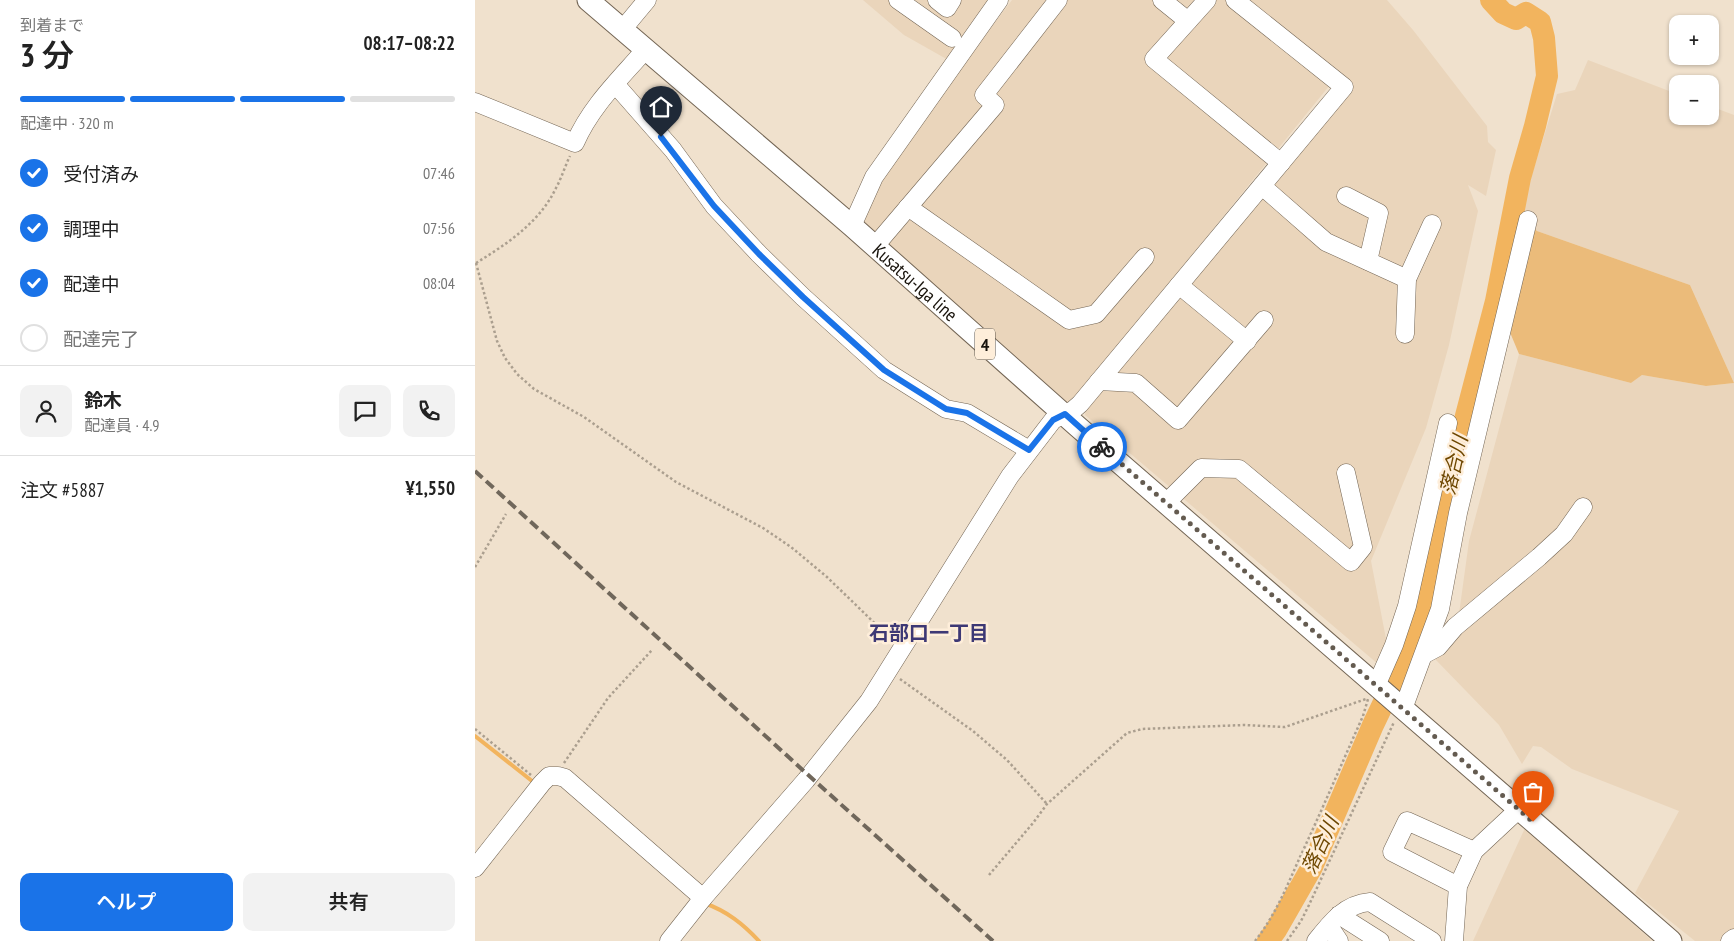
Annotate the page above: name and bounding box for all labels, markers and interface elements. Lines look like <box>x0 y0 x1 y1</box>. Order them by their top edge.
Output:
text: 到着まで <box>20 15 84 35</box>
map controls <box>1669 15 1719 125</box>
button: + <box>1669 15 1719 65</box>
text: 08:17–08:22 <box>363 31 455 55</box>
text: 3 分 <box>20 34 74 76</box>
button: − <box>1669 75 1719 125</box>
pin <box>640 86 682 137</box>
icon: home <box>647 93 675 121</box>
text: 配達中 · 320 m <box>20 113 114 133</box>
icon: check <box>20 159 48 187</box>
text: 受付済み <box>63 162 139 186</box>
text: 07:46 <box>423 163 455 183</box>
icon: check <box>20 214 48 242</box>
text: 調理中 <box>63 217 120 241</box>
text: 07:56 <box>423 218 455 238</box>
street label: Kusatsu-Iga line <box>868 238 963 326</box>
icon: check <box>20 269 48 297</box>
text: 配達中 <box>63 272 120 296</box>
text: 08:04 <box>423 273 455 293</box>
text: 配達完了 <box>63 327 139 351</box>
road number: 4 <box>975 328 995 359</box>
button: person <box>20 385 72 437</box>
button: chat <box>339 385 391 437</box>
button: phone <box>403 385 455 437</box>
text: 鈴木 <box>84 388 122 412</box>
text: 配達員 · 4.9 <box>84 415 159 435</box>
courier <box>1077 422 1127 472</box>
water label: 落合川 <box>1435 431 1474 497</box>
icon: bike <box>1088 433 1116 461</box>
text: ¥1,550 <box>405 476 455 500</box>
text: 注文 #5887 <box>20 478 105 502</box>
district label: 石部口一丁目 <box>869 620 989 646</box>
pin <box>1512 771 1554 822</box>
icon: bag <box>1519 778 1547 806</box>
water label: 落合川 <box>1296 811 1345 878</box>
button: ヘルプ <box>20 873 233 931</box>
button: 共有 <box>243 873 455 931</box>

